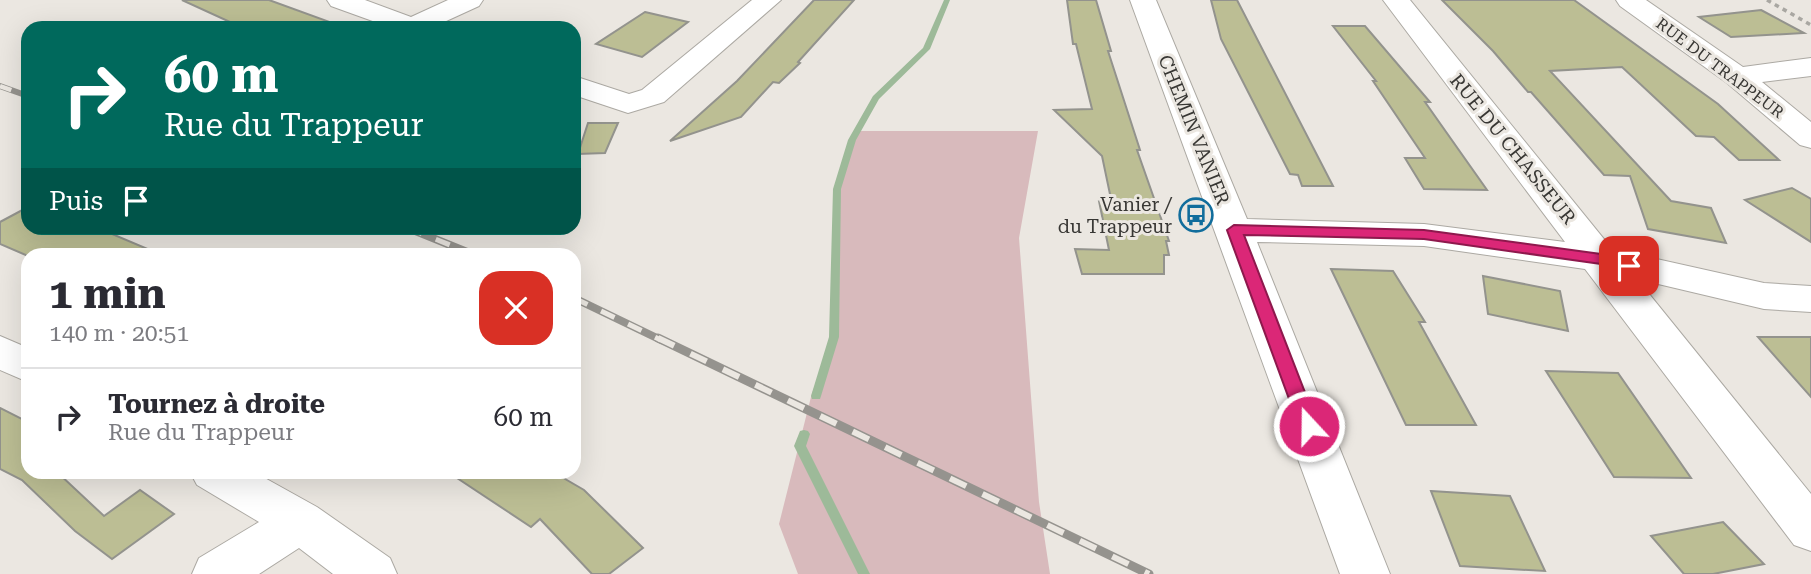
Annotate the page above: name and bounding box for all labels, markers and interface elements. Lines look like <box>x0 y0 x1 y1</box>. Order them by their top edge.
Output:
street label: RUE DU TRAPPEUR <box>1652 14 1788 122</box>
text: 60 m <box>164 47 279 104</box>
icon: right <box>49 49 140 140</box>
street label: CHEMIN VANIER <box>1153 52 1235 208</box>
street label: RUE DU CHASSEUR <box>1445 69 1581 229</box>
text: Rue du Trappeur <box>164 106 424 144</box>
icon: arrive <box>117 182 155 220</box>
text: Puis <box>49 186 103 216</box>
place label: Vanier / du Trappeur <box>1058 193 1173 238</box>
bus stop icon: Vanier / du Trappeur <box>1177 196 1215 234</box>
pin <box>1599 236 1659 296</box>
icon: arrive <box>1610 247 1648 285</box>
text: 1 min <box>49 269 166 318</box>
button: close <box>479 271 553 345</box>
text: 140 m · 20:51 <box>49 320 189 347</box>
text: Tournez à droite <box>108 389 325 419</box>
position arrow <box>1272 389 1346 463</box>
icon: right <box>49 398 87 436</box>
text: 60 m <box>494 402 553 432</box>
text: Rue du Trappeur <box>108 419 295 446</box>

